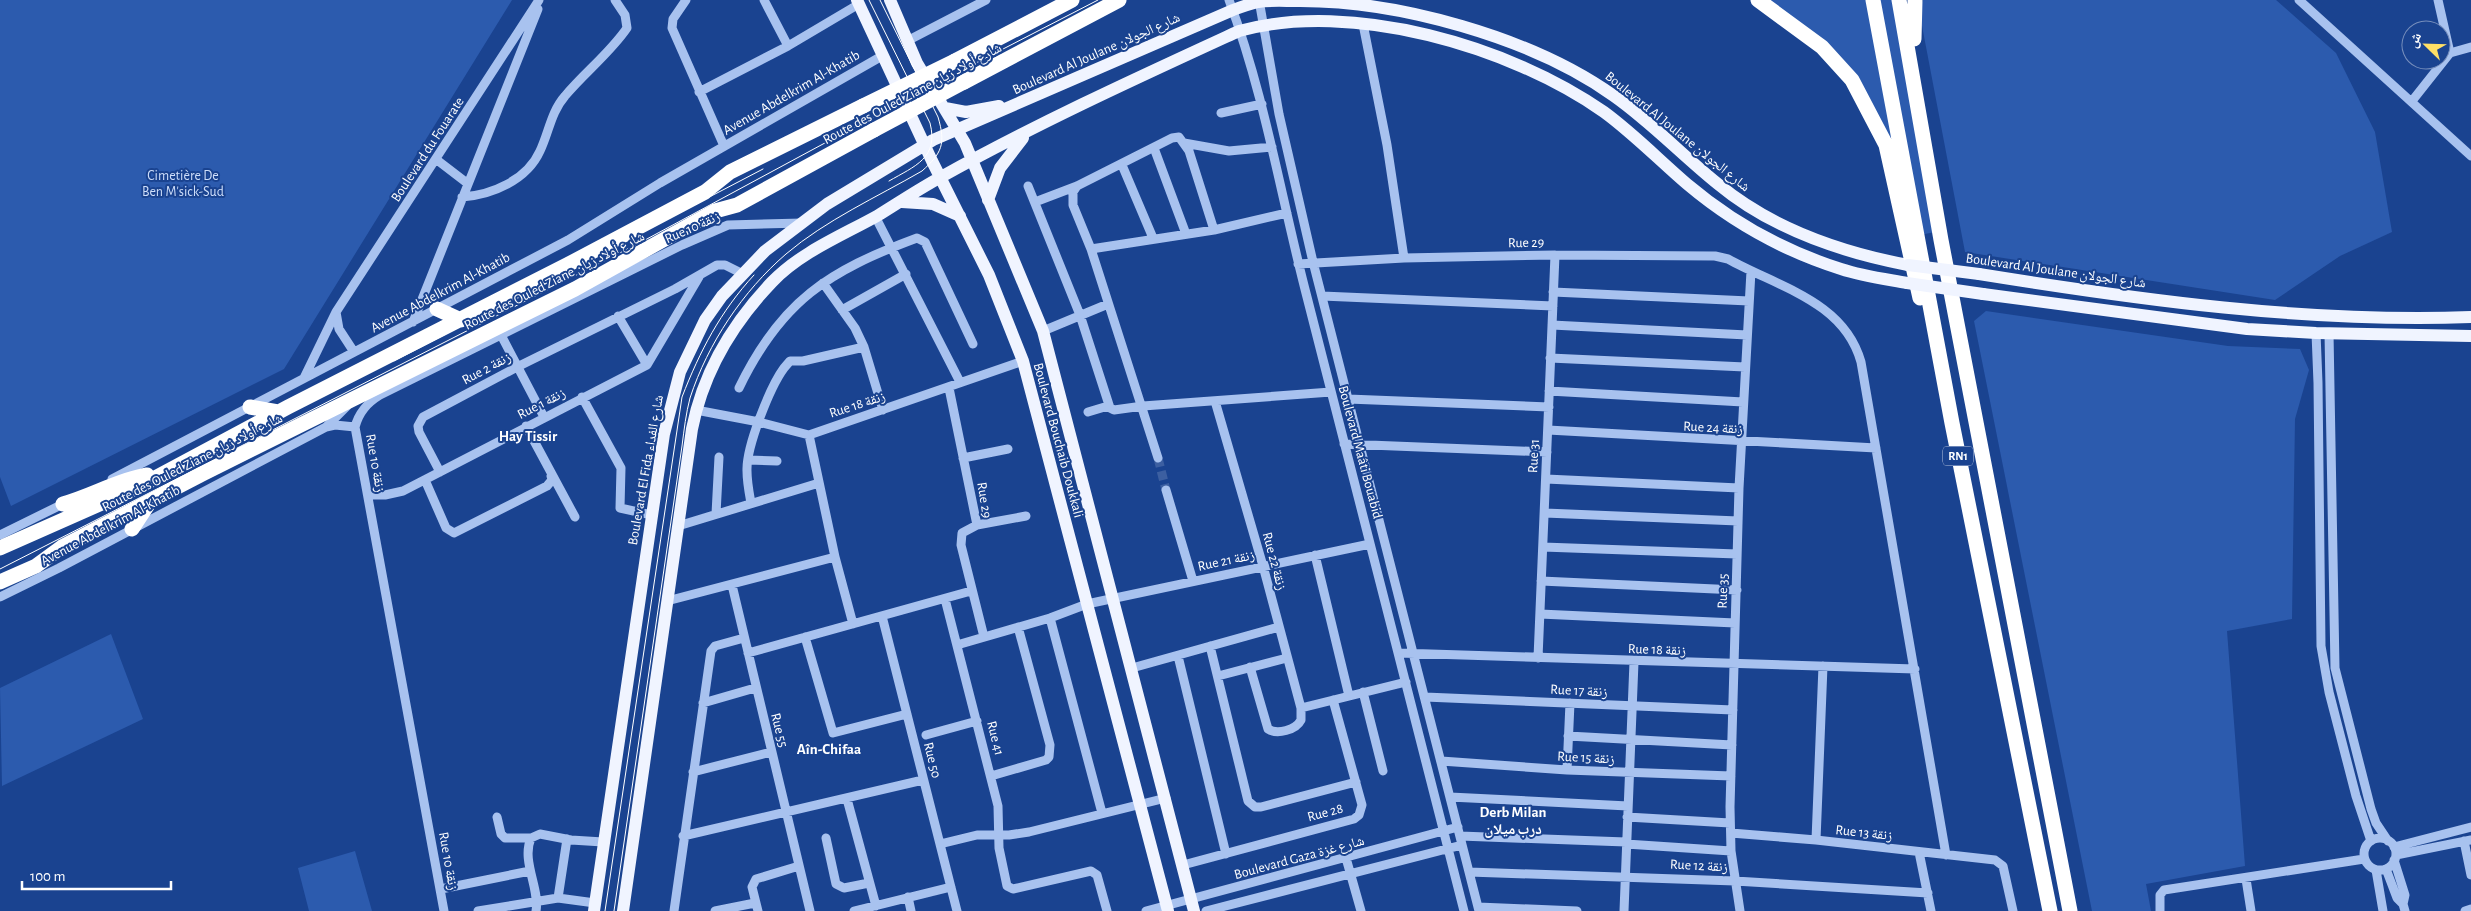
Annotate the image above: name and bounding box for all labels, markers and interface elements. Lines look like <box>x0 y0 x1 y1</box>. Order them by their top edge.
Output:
street label: Boulevard Al Joulane شارع الجولان <box>1011 11 1183 99</box>
north arrow <box>2401 20 2451 70</box>
text: ش <box>2406 31 2425 50</box>
street label: Route des Ouled Ziane شارع أولاد زيان <box>820 39 1005 149</box>
street label: Avenue Abdelkrim Al-Khatib <box>721 48 862 138</box>
street label: Boulevard Al Joulane شارع الجولان <box>1601 69 1752 196</box>
street label: Boulevard du Fouarate <box>389 95 467 204</box>
park label: Cimetière De Ben M'sick-Sud <box>142 169 224 199</box>
street label: Rue 10 زنقة <box>663 210 723 247</box>
street label: Route des Ouled Ziane شارع أولاد زيان <box>461 228 648 334</box>
street label: Rue 29 <box>1508 236 1544 250</box>
street label: Avenue Abdelkrim Al-Khatib <box>369 250 512 336</box>
street label: Boulevard Al Joulane شارع الجولان <box>1965 251 2147 293</box>
street label: Rue 2 زنقة <box>460 350 514 388</box>
street label: Boulevard Bouchaib Doukkali <box>1031 361 1085 519</box>
street label: Boulevard Maâti Bouabid <box>1336 384 1385 520</box>
street label: Rue 1 زنقة <box>515 386 568 423</box>
street label: Rue 18 زنقة <box>827 389 887 422</box>
street label: Boulevard El Fida شارع الفداء <box>626 394 668 547</box>
street label: Route des Ouled Ziane شارع أولاد زيان <box>99 410 286 516</box>
street label: Rue 24 زنقة <box>1683 419 1743 438</box>
district label: Hay Tissir <box>499 429 558 444</box>
street label: Rue 10 زنقة <box>362 433 387 494</box>
street label: Rue 31 <box>1526 439 1542 473</box>
road number: RN1 <box>1943 446 1973 466</box>
street label: Rue 29 <box>974 481 994 519</box>
street label: Avenue Abdelkrim Al-Khatib <box>39 483 182 569</box>
street label: Rue 22 زنقة <box>1259 531 1288 592</box>
street label: Rue 21 زنقة <box>1196 548 1256 575</box>
street label: Rue 35 <box>1715 573 1731 609</box>
street label: Rue 18 زنقة <box>1628 642 1686 659</box>
street label: Rue 17 زنقة <box>1550 683 1608 700</box>
street label: Rue 55 <box>768 712 790 749</box>
street label: Rue 41 <box>984 720 1006 757</box>
street label: Rue 50 <box>921 741 943 780</box>
district label: Aîn-Chifaa <box>797 742 861 757</box>
street label: Rue 15 زنقة <box>1557 750 1615 767</box>
street label: Rue 28 <box>1306 801 1345 824</box>
district label: Derb Milan درب ميلان <box>1480 805 1547 838</box>
street label: Rue 13 زنقة <box>1835 823 1893 844</box>
street label: Rue 10 زنقة <box>435 831 460 892</box>
street label: Boulevard Gaza شارع غزة <box>1233 834 1366 884</box>
street label: Rue 12 زنقة <box>1670 857 1728 876</box>
scale bar <box>22 858 171 890</box>
text: 100 m <box>30 869 65 884</box>

